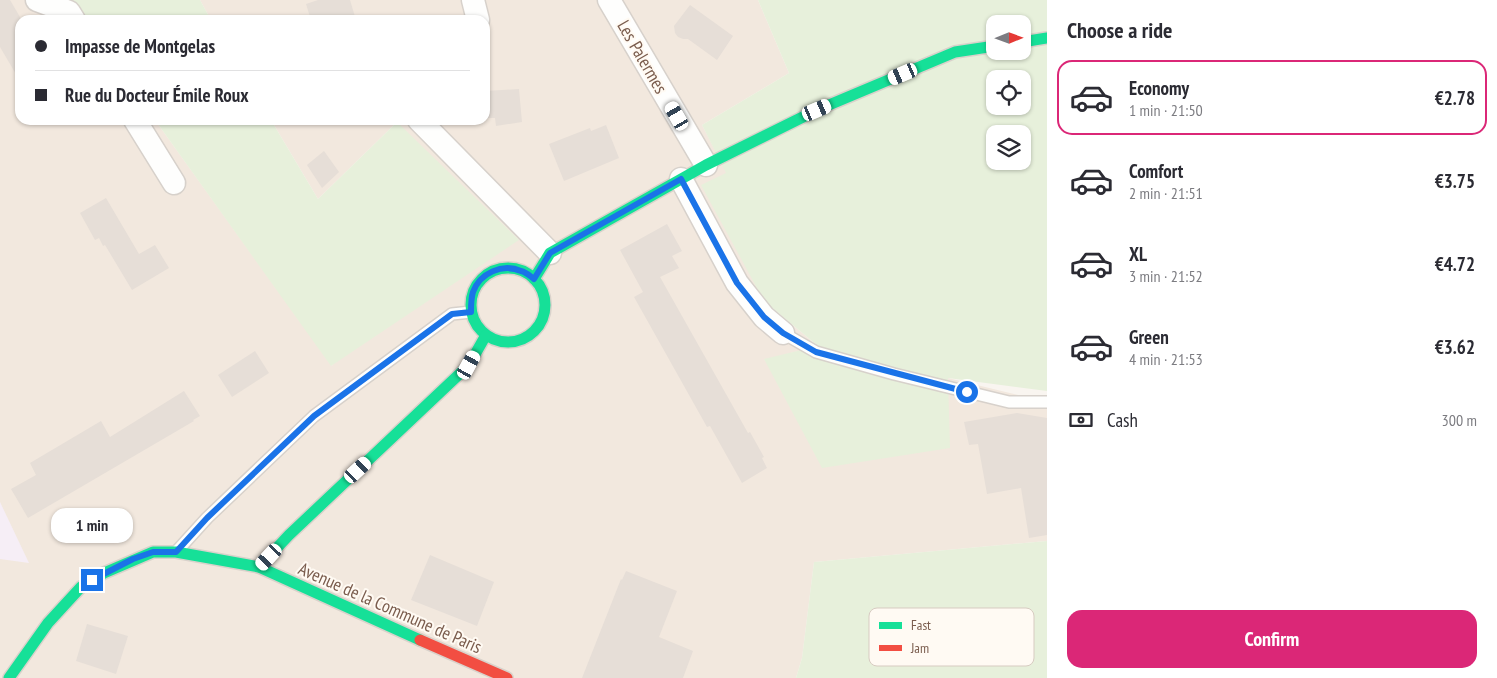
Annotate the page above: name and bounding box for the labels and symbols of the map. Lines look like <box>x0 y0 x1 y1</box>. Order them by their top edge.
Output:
north arrow <box>986 15 1031 60</box>
street label: Les Palermes <box>612 16 673 97</box>
car <box>886 61 919 87</box>
car <box>800 97 833 123</box>
car <box>663 99 690 133</box>
car <box>455 348 482 382</box>
route start <box>956 381 978 403</box>
car <box>341 454 374 486</box>
callout: 1 min <box>51 508 133 542</box>
car <box>253 541 284 573</box>
street label: Avenue de la Commune de Paris <box>295 557 485 658</box>
route end <box>81 569 103 591</box>
legend <box>869 608 1034 666</box>
text: Fast <box>911 616 931 634</box>
text: Jam <box>910 639 929 657</box>

